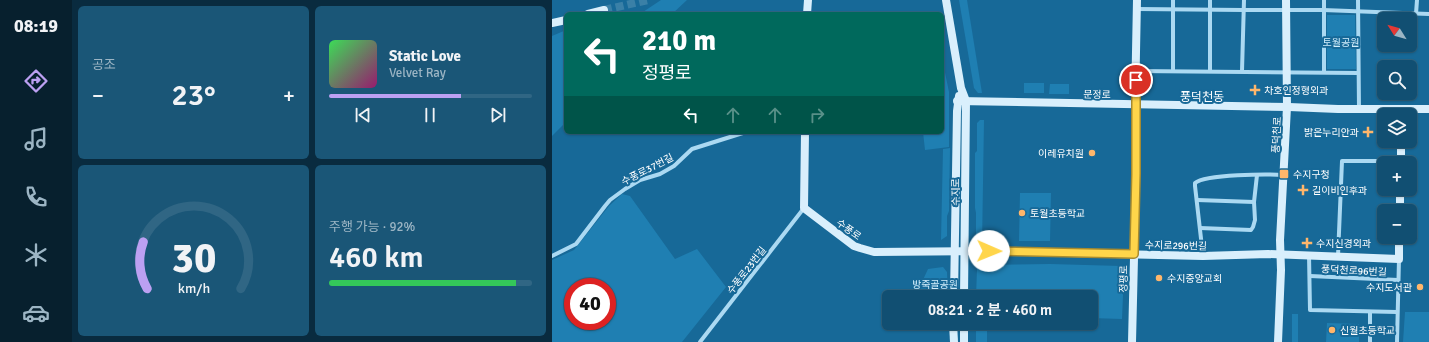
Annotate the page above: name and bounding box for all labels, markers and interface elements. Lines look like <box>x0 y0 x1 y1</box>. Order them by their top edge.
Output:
north arrow <box>1377 12 1417 52</box>
map controls <box>1377 12 1417 244</box>
text: 08:19 <box>14 15 58 37</box>
text: 210 m <box>642 24 716 58</box>
icon: left <box>576 28 628 80</box>
park label: 토월공원 <box>1323 37 1359 49</box>
text: Static Love <box>389 47 461 65</box>
text: 공조 <box>92 57 116 73</box>
button: search <box>1377 60 1417 100</box>
text: 정평로 <box>642 62 692 84</box>
pin <box>1119 63 1153 97</box>
text: Velvet Ray <box>389 65 446 81</box>
icon: directions <box>22 67 50 95</box>
icon: arrive <box>1125 69 1147 91</box>
text: 23° <box>172 77 215 114</box>
text: − <box>92 82 104 109</box>
text: + <box>283 82 295 109</box>
marker: 차호인정형외과 <box>1249 84 1261 96</box>
place label: 차호인정형외과 <box>1264 85 1328 97</box>
street label: 문정로 <box>1083 89 1111 101</box>
district label: 풍덕천동 <box>1180 90 1224 105</box>
icon: previous <box>352 104 374 126</box>
icon: pause <box>419 104 441 126</box>
icon: next <box>487 104 509 126</box>
icon: left <box>680 104 702 126</box>
icon: ahead <box>722 104 744 126</box>
icon: ahead <box>764 104 786 126</box>
icon: right <box>806 104 828 126</box>
button: layers <box>1377 108 1417 148</box>
street label: 풍덕천로 <box>1270 116 1284 154</box>
icon: music <box>22 125 50 153</box>
marker: 밝은누리안과 <box>1362 126 1374 138</box>
place label: 밝은누리안과 <box>1304 127 1359 139</box>
place label: 이레유치원 <box>1038 148 1084 160</box>
marker: 이레유치원 <box>1087 148 1097 158</box>
street label: 수풍로37번길 <box>619 152 675 188</box>
button: + <box>1377 156 1417 196</box>
marker: 수지구청 <box>1278 168 1290 180</box>
place label: 수지구청 <box>1293 169 1330 181</box>
street label: 수지로 <box>950 178 962 206</box>
icon: phone <box>22 183 50 211</box>
marker: 길이비인후과 <box>1297 184 1309 196</box>
place label: 길이비인후과 <box>1312 185 1367 197</box>
button: − <box>1377 204 1417 244</box>
marker: 토월초등학교 <box>1017 208 1027 218</box>
place label: 토월초등학교 <box>1030 208 1085 220</box>
street label: 수풍로 <box>834 217 863 243</box>
text: 주행 가능 · 92% <box>329 219 415 235</box>
position arrow <box>968 230 1010 272</box>
text: 30 <box>171 232 216 283</box>
marker: 수지신경외과 <box>1301 237 1313 249</box>
place label: 수지신경외과 <box>1316 238 1371 250</box>
text: 460 km <box>329 239 424 276</box>
street label: 수지로296번길 <box>1145 239 1207 253</box>
icon: climate <box>22 241 50 269</box>
street label: 수풍로23번길 <box>725 245 769 297</box>
street label: 풍덕천로96번길 <box>1321 263 1387 279</box>
street label: 정평로 <box>1118 265 1130 293</box>
marker: 수지중앙교회 <box>1154 273 1164 283</box>
place label: 수지중앙교회 <box>1167 273 1222 285</box>
speed limit sign: 40 <box>564 278 616 330</box>
text: km/h <box>177 279 210 296</box>
park label: 방죽골공원 <box>912 279 958 291</box>
place label: 수지도서관 <box>1366 282 1413 294</box>
marker: 수지도서관 <box>1415 282 1425 292</box>
icon: car <box>22 299 50 327</box>
text: 08:21 · 2 분 · 460 m <box>928 301 1052 319</box>
marker: 신월초등학교 <box>1327 325 1337 335</box>
place label: 신월초등학교 <box>1340 325 1395 337</box>

